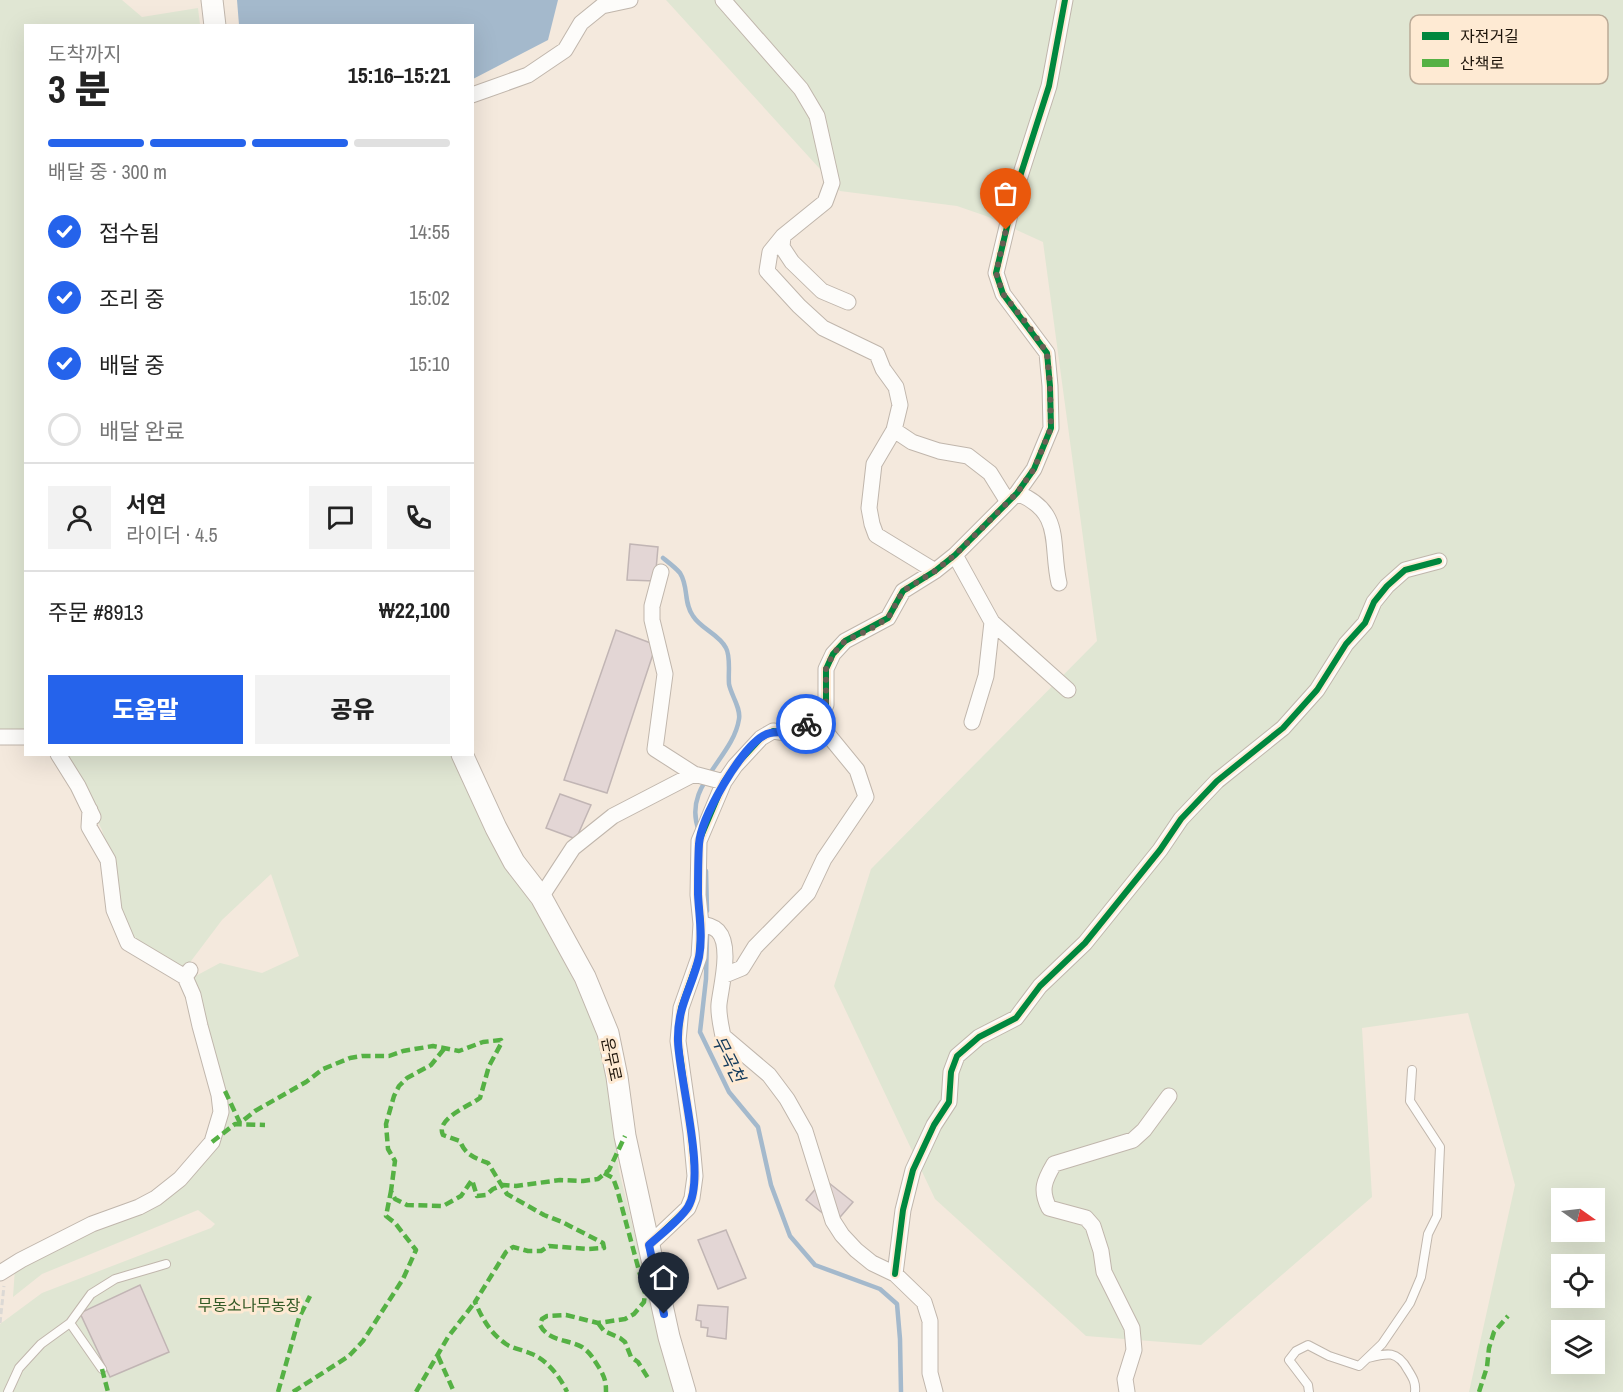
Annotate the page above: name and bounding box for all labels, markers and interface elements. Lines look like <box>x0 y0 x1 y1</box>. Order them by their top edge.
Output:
legend <box>1410 15 1608 84</box>
text: 자전거길 <box>1460 25 1519 47</box>
text: 도착까지 <box>48 40 122 67</box>
text: 산책로 <box>1460 52 1504 74</box>
text: 15:16–15:21 <box>348 60 450 90</box>
text: 3 분 <box>48 63 111 115</box>
text: 배달 중 · 300 m <box>48 158 167 185</box>
pin <box>980 168 1031 230</box>
icon: bag <box>989 177 1022 210</box>
icon: check <box>48 215 81 248</box>
text: 접수됨 <box>99 218 160 248</box>
text: 14:55 <box>409 218 450 245</box>
icon: check <box>48 281 81 314</box>
text: 조리 중 <box>99 284 165 314</box>
text: 15:02 <box>409 284 450 311</box>
icon: check <box>48 347 81 380</box>
text: 배달 중 <box>99 350 165 380</box>
text: 15:10 <box>409 350 450 377</box>
text: 배달 완료 <box>99 416 185 446</box>
button: person <box>48 486 111 549</box>
button: chat <box>309 486 372 549</box>
button: phone <box>387 486 450 549</box>
text: 서연 <box>126 489 166 519</box>
text: 라이더 · 4.5 <box>126 521 218 548</box>
text: ₩22,100 <box>379 595 450 625</box>
text: 주문 #8913 <box>48 597 144 627</box>
button: 도움말 <box>48 675 243 744</box>
button: 공유 <box>255 675 450 744</box>
courier <box>776 694 836 754</box>
icon: bike <box>790 708 823 741</box>
water label: 무곡천 <box>706 1031 752 1089</box>
street label: 운무로 <box>597 1035 627 1083</box>
north arrow <box>1551 1188 1605 1242</box>
map controls <box>1551 1188 1605 1374</box>
pin <box>638 1252 689 1314</box>
button: locate <box>1551 1254 1605 1308</box>
icon: home <box>647 1261 680 1294</box>
park label: 무동소나무농장 <box>197 1294 301 1316</box>
button: layers <box>1551 1320 1605 1374</box>

